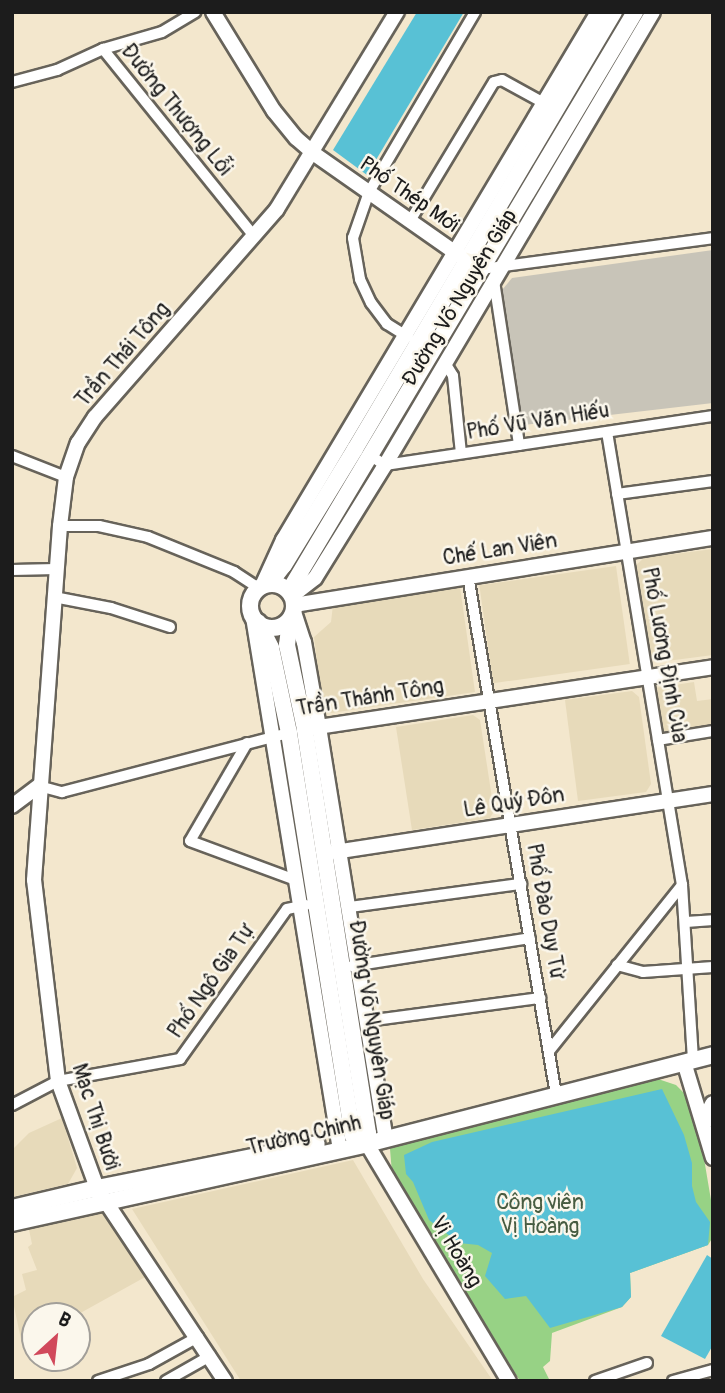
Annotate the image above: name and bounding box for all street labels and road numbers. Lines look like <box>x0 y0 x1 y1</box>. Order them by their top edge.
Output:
street label: Đường Thượng Lỗi <box>115 39 237 181</box>
street label: Phố Thép Mới <box>355 152 463 238</box>
street label: Đường Võ Nguyên Giáp <box>397 205 523 391</box>
street label: Trần Thái Tông <box>71 297 175 413</box>
street label: Phố Vũ Văn Hiếu <box>465 398 611 446</box>
street label: Chế Lan Viên <box>441 529 559 571</box>
street label: Phố Lương Định Của <box>636 565 692 745</box>
street label: Trần Thánh Tông <box>294 674 446 722</box>
street label: Lê Quý Đôn <box>462 783 566 823</box>
street label: Phố Đào Duy Từ <box>521 842 569 982</box>
street label: Đường Võ Nguyên Giáp <box>343 918 399 1122</box>
street label: Phố Ngô Gia Tự <box>163 919 261 1043</box>
street label: Mạc Thị Bưởi <box>66 1061 124 1173</box>
street label: Trường Chinh <box>244 1111 364 1161</box>
street label: Vị Hoàng <box>425 1212 487 1292</box>

